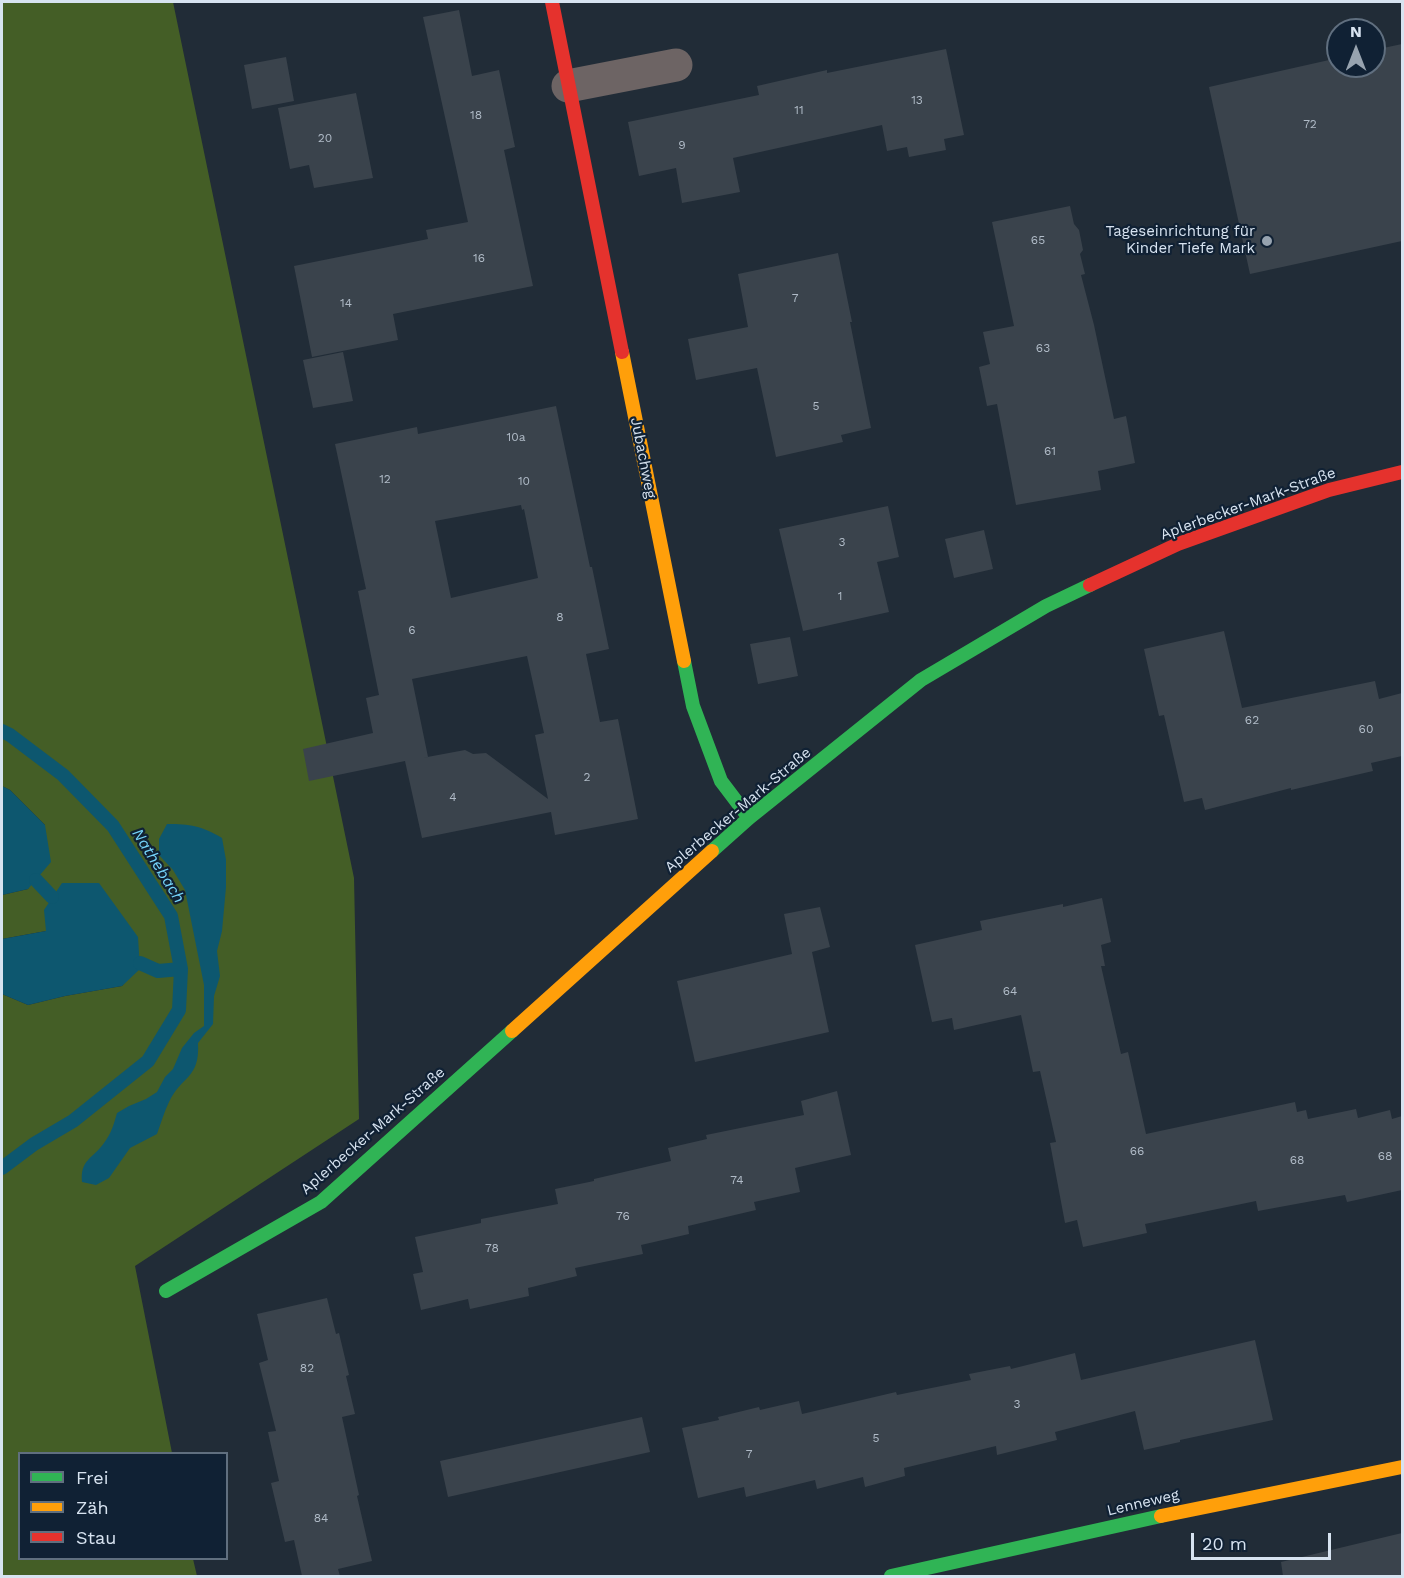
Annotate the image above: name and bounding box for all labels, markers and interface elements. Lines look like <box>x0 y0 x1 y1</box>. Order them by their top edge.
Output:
north arrow <box>1326 18 1386 78</box>
text: N <box>1350 22 1362 41</box>
house number: 13 <box>911 93 923 107</box>
house number: 11 <box>794 103 804 117</box>
house number: 18 <box>470 108 482 122</box>
house number: 72 <box>1303 117 1317 131</box>
house number: 20 <box>318 131 332 145</box>
house number: 9 <box>678 138 686 152</box>
place label: Tageseinrichtung für Kinder Tiefe Mark <box>1106 223 1255 258</box>
house number: 65 <box>1031 233 1045 247</box>
marker: Tageseinrichtung für Kinder Tiefe Mark <box>1260 234 1274 248</box>
house number: 16 <box>473 251 485 265</box>
house number: 7 <box>792 291 798 305</box>
house number: 14 <box>340 296 352 310</box>
house number: 63 <box>1036 341 1050 355</box>
house number: 5 <box>813 399 819 413</box>
street label: Jubachweg <box>626 416 660 500</box>
house number: 10a <box>507 430 525 444</box>
house number: 61 <box>1044 444 1056 458</box>
street label: Aplerbecker-Mark-Straße <box>1158 464 1338 544</box>
house number: 12 <box>379 472 391 486</box>
house number: 10 <box>518 474 530 488</box>
house number: 3 <box>839 535 845 549</box>
house number: 1 <box>838 589 842 603</box>
house number: 8 <box>556 610 564 624</box>
house number: 6 <box>408 623 416 637</box>
house number: 62 <box>1245 713 1259 727</box>
house number: 60 <box>1359 722 1373 736</box>
street label: Aplerbecker-Mark-Straße <box>661 744 815 876</box>
house number: 2 <box>584 770 590 784</box>
house number: 4 <box>449 790 457 804</box>
water label: Nathebach <box>128 825 188 907</box>
house number: 64 <box>1003 984 1017 998</box>
street label: Aplerbecker-Mark-Straße <box>297 1063 449 1199</box>
house number: 66 <box>1130 1144 1144 1158</box>
house number: 68 <box>1378 1149 1392 1163</box>
house number: 68 <box>1290 1153 1304 1167</box>
house number: 74 <box>730 1173 744 1187</box>
house number: 76 <box>616 1209 630 1223</box>
house number: 78 <box>485 1241 499 1255</box>
house number: 82 <box>300 1361 314 1375</box>
house number: 3 <box>1014 1397 1020 1411</box>
house number: 5 <box>873 1431 879 1445</box>
house number: 7 <box>746 1447 752 1461</box>
legend <box>18 1452 228 1560</box>
text: Frei <box>76 1467 108 1488</box>
street label: Lenneweg <box>1105 1486 1181 1520</box>
text: Zäh <box>76 1497 109 1518</box>
house number: 84 <box>314 1511 328 1525</box>
scale bar <box>1194 1521 1334 1559</box>
text: Stau <box>76 1527 116 1548</box>
text: 20 m <box>1202 1533 1247 1554</box>

